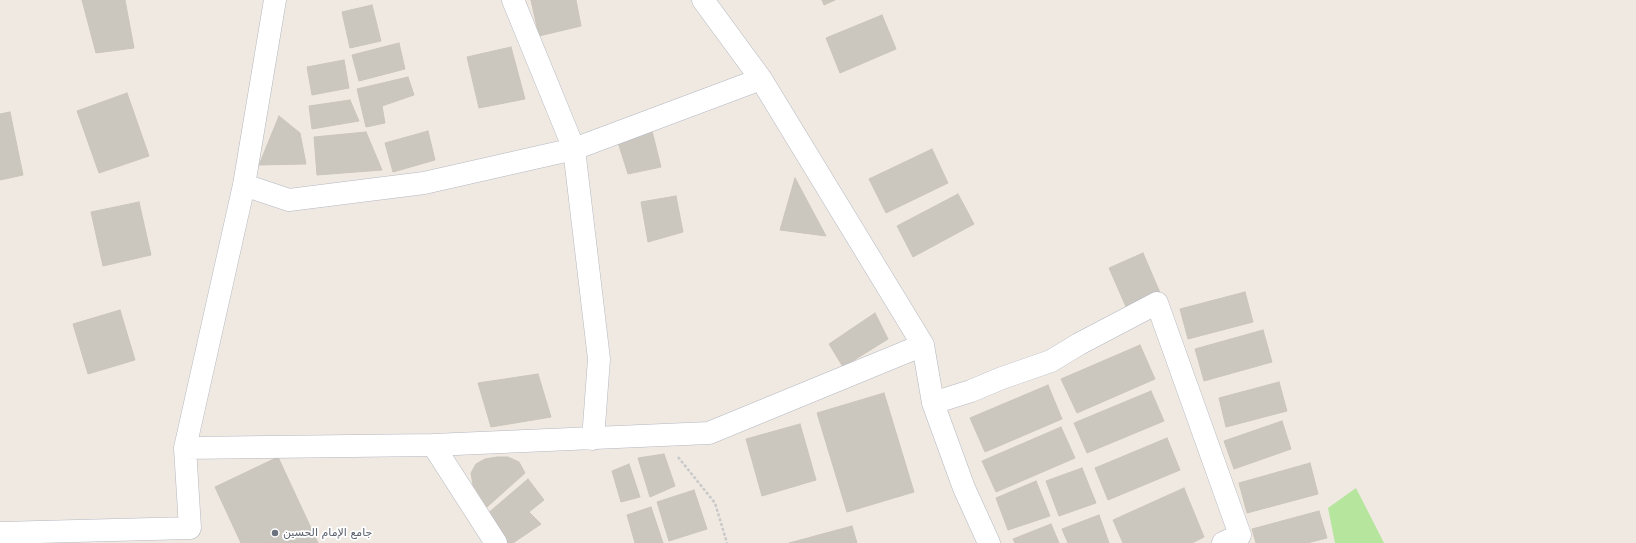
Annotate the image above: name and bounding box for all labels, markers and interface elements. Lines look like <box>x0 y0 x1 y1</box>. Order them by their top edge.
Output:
place label: جامع الإمام الحسين <box>283 526 372 540</box>
marker: جامع الإمام الحسين <box>270 528 280 538</box>

